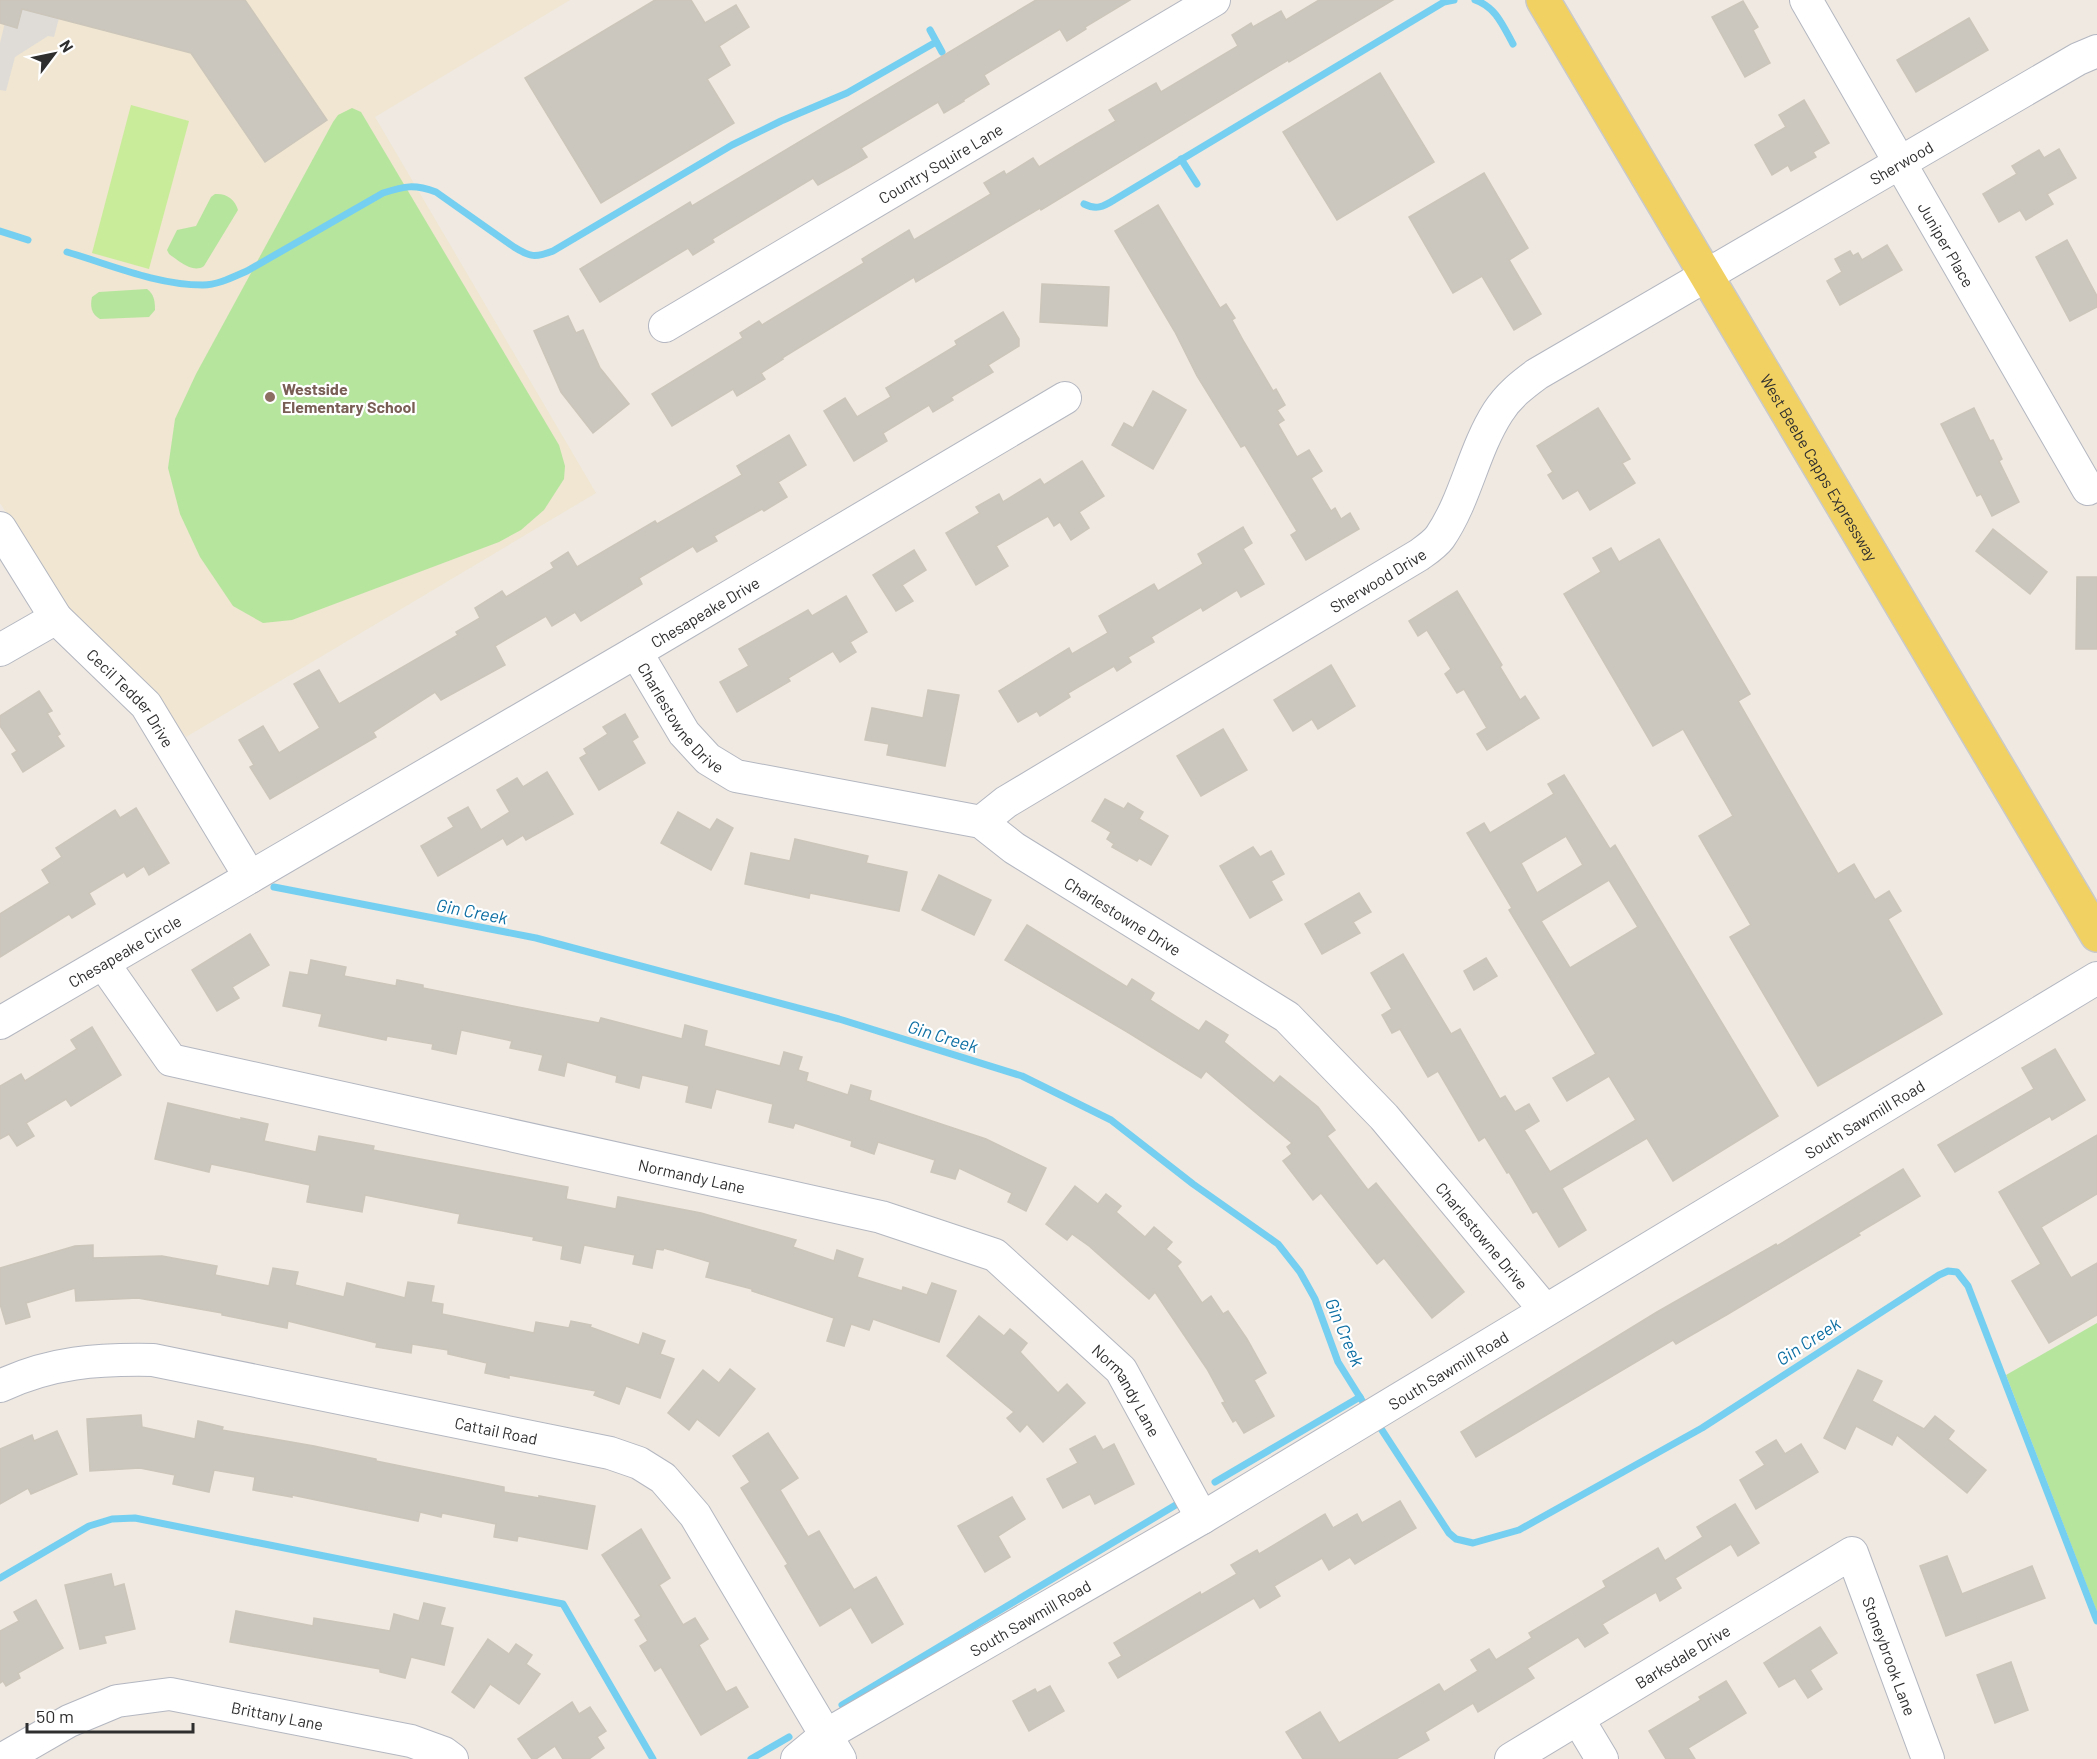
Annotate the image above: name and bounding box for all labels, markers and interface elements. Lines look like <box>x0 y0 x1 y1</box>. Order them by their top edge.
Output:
north arrow <box>24 24 84 84</box>
text: N <box>56 36 78 55</box>
street label: Country Squire Lane <box>875 118 1006 207</box>
street label: Sherwood <box>1866 136 1936 188</box>
street label: Juniper Place <box>1915 198 1979 290</box>
street label: West Beebe Capps Expressway <box>1757 370 1883 565</box>
place label: Westside Elementary School <box>282 379 416 416</box>
marker: Westside Elementary School <box>263 390 277 404</box>
street label: Sherwood Drive <box>1326 544 1430 616</box>
street label: Chesapeake Drive <box>647 572 762 651</box>
street label: Cecil Tedder Drive <box>84 644 179 750</box>
street label: Charlestowne Drive <box>635 659 728 776</box>
street label: Charlestowne Drive <box>1061 872 1185 959</box>
water label: Gin Creek <box>434 893 510 929</box>
street label: Chesapeake Circle <box>65 910 184 991</box>
water label: Gin Creek <box>905 1015 981 1057</box>
street label: South Sawmill Road <box>1801 1075 1927 1162</box>
street label: Normandy Lane <box>637 1154 747 1196</box>
street label: Charlestowne Drive <box>1433 1178 1533 1293</box>
water label: Gin Creek <box>1321 1294 1369 1370</box>
water label: Gin Creek <box>1772 1312 1845 1370</box>
street label: South Sawmill Road <box>1385 1326 1511 1413</box>
street label: Normandy Lane <box>1089 1339 1165 1440</box>
street label: Cattail Road <box>453 1412 539 1448</box>
street label: South Sawmill Road <box>966 1575 1094 1660</box>
street label: Stoneybrook Lane <box>1859 1594 1921 1718</box>
street label: Barksdale Drive <box>1631 1620 1733 1692</box>
scale bar <box>27 1696 194 1734</box>
street label: Brittany Lane <box>230 1697 325 1733</box>
text: 50 m <box>36 1705 74 1727</box>

